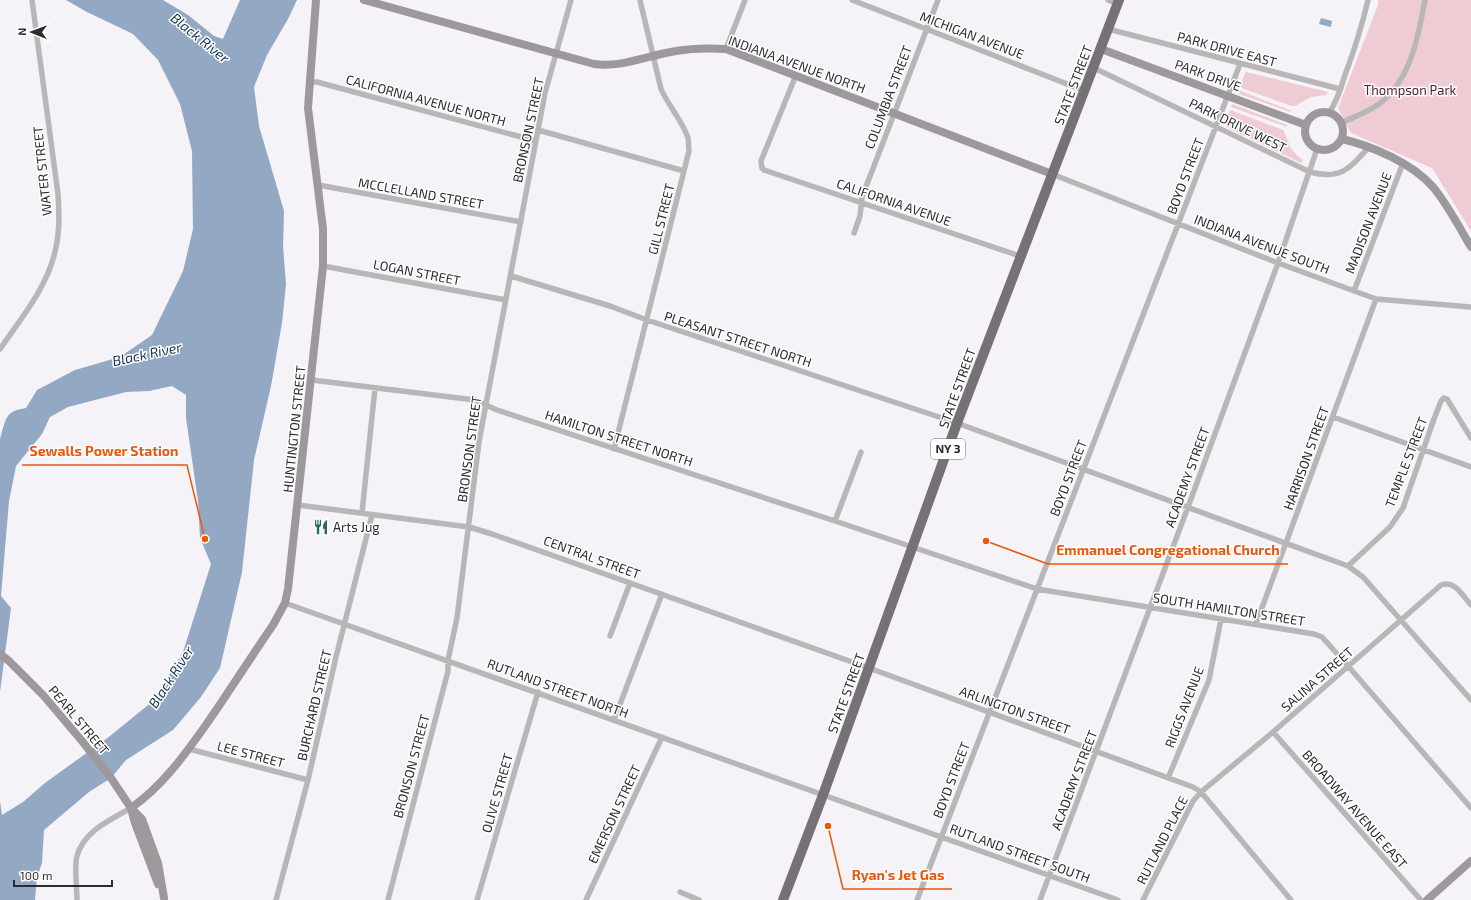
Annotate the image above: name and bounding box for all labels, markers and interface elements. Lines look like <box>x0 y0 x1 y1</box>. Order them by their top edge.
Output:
street label: MICHIGAN AVENUE <box>918 8 1026 62</box>
water label: Black River <box>168 9 233 67</box>
north arrow <box>12 12 52 52</box>
text: N <box>15 28 28 36</box>
street label: PARK DRIVE EAST <box>1176 28 1279 70</box>
street label: INDIANA AVENUE NORTH <box>726 32 868 96</box>
street label: STATE STREET <box>1050 42 1096 127</box>
street label: COLUMBIA STREET <box>861 43 915 151</box>
street label: PARK DRIVE <box>1173 56 1243 94</box>
street label: CALIFORNIA AVENUE NORTH <box>344 71 508 129</box>
street label: BRONSON STREET <box>509 76 547 184</box>
park label: Thompson Park <box>1364 82 1457 98</box>
street label: PARK DRIVE WEST <box>1187 95 1290 156</box>
street label: WATER STREET <box>29 125 55 217</box>
street label: BOYD STREET <box>1163 135 1207 216</box>
street label: MADISON AVENUE <box>1341 170 1395 276</box>
street label: MCCLELLAND STREET <box>357 174 485 212</box>
street label: CALIFORNIA AVENUE <box>835 175 953 229</box>
street label: GILL STREET <box>644 181 678 256</box>
street label: INDIANA AVENUE SOUTH <box>1192 211 1332 277</box>
street label: LOGAN STREET <box>372 256 462 288</box>
street label: PLEASANT STREET NORTH <box>662 308 814 370</box>
water label: Black River <box>111 338 184 369</box>
street label: STATE STREET <box>935 345 979 430</box>
street label: HUNTINGTON STREET <box>279 364 309 493</box>
street label: BRONSON STREET <box>454 394 484 503</box>
street label: HARRISON STREET <box>1280 404 1332 512</box>
street label: HAMILTON STREET NORTH <box>543 407 695 469</box>
street label: TEMPLE STREET <box>1381 414 1431 510</box>
street label: ACADEMY STREET <box>1161 424 1213 529</box>
street label: BOYD STREET <box>1046 437 1090 518</box>
callout: Sewalls Power Station <box>22 439 187 465</box>
road number: NY 3 <box>931 439 965 459</box>
text: Sewalls Power Station <box>30 442 178 459</box>
restaurant icon: Arts Jug <box>312 518 330 536</box>
place label: Arts Jug <box>333 519 380 535</box>
street label: CENTRAL STREET <box>541 532 643 582</box>
callout: Emmanuel Congregational Church <box>1048 538 1288 564</box>
text: Emmanuel Congregational Church <box>1056 541 1280 558</box>
street label: SOUTH HAMILTON STREET <box>1152 589 1307 629</box>
water label: Black River <box>144 642 197 711</box>
street label: SALINA STREET <box>1278 643 1357 715</box>
street label: BURCHARD STREET <box>293 647 335 762</box>
street label: STATE STREET <box>824 650 868 735</box>
street label: RUTLAND STREET NORTH <box>485 655 631 721</box>
street label: RIGGS AVENUE <box>1161 664 1207 750</box>
street label: PEARL STREET <box>45 682 113 758</box>
street label: ARLINGTON STREET <box>957 683 1073 738</box>
street label: BRONSON STREET <box>389 712 433 820</box>
street label: ACADEMY STREET <box>1048 727 1101 832</box>
street label: LEE STREET <box>216 737 287 771</box>
street label: BOYD STREET <box>929 739 973 820</box>
street label: BROADWAY AVENUE EAST <box>1299 747 1411 872</box>
street label: OLIVE STREET <box>478 751 516 835</box>
street label: EMERSON STREET <box>584 762 644 866</box>
street label: RUTLAND PLACE <box>1133 793 1191 887</box>
street label: RUTLAND STREET SOUTH <box>948 820 1092 886</box>
scale bar <box>14 862 112 888</box>
callout: Ryan's Jet Gas <box>843 863 952 889</box>
text: Ryan's Jet Gas <box>852 866 944 883</box>
text: 100 m <box>20 868 52 882</box>

